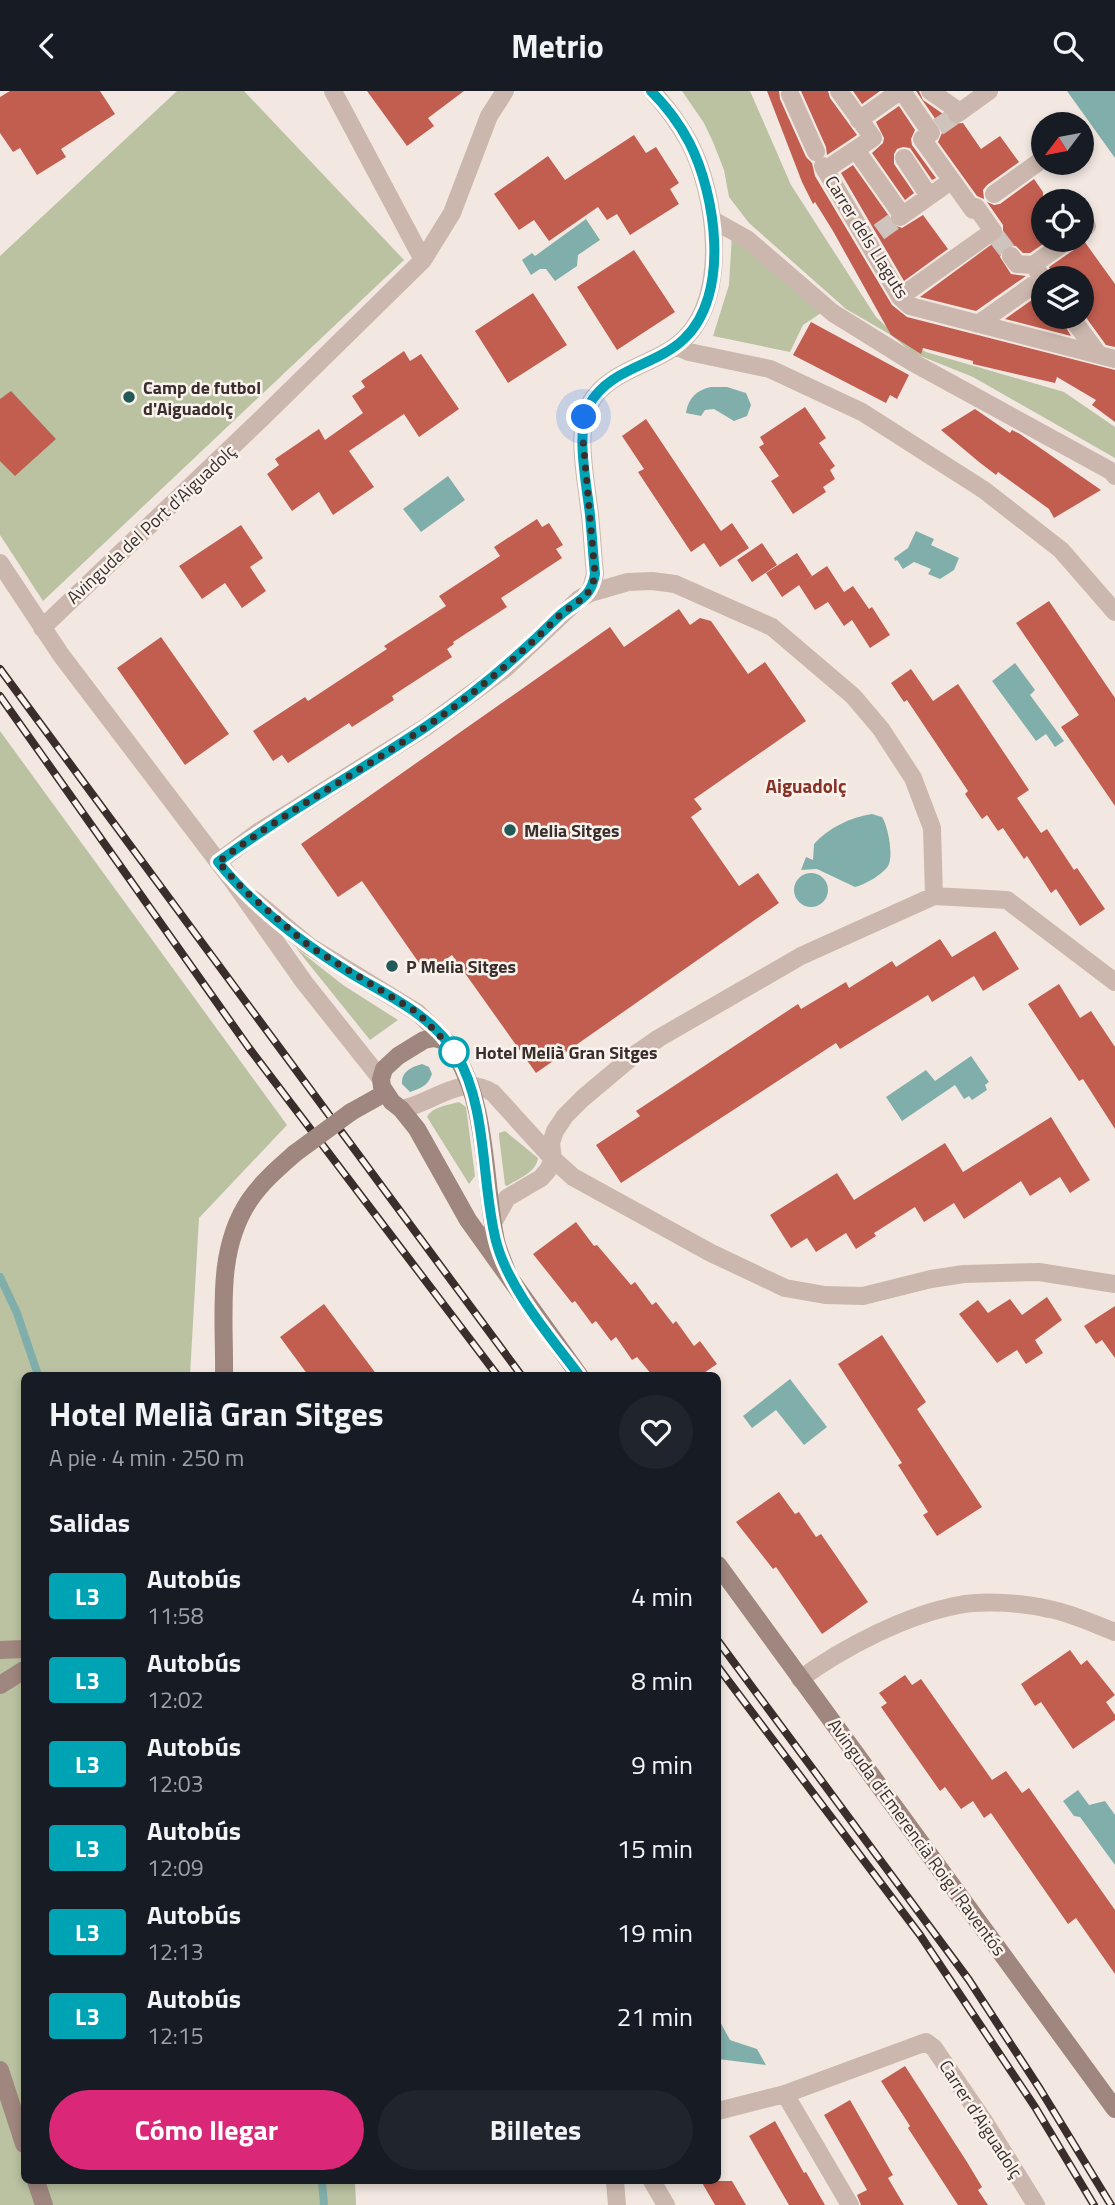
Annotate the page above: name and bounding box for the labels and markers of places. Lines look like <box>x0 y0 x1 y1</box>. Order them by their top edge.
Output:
place label: Camp de futbol d'Aiguadolç <box>143 374 261 422</box>
marker: Camp de futbol d'Aiguadolç <box>121 389 137 405</box>
place label: Melia Sitges <box>524 817 619 844</box>
marker: Melia Sitges <box>502 822 518 838</box>
place label: P Melia Sitges <box>406 953 516 980</box>
marker: P Melia Sitges <box>384 958 400 974</box>
marker: Hotel Melià Gran Sitges <box>439 1037 469 1067</box>
place label: Hotel Melià Gran Sitges <box>475 1039 657 1066</box>

